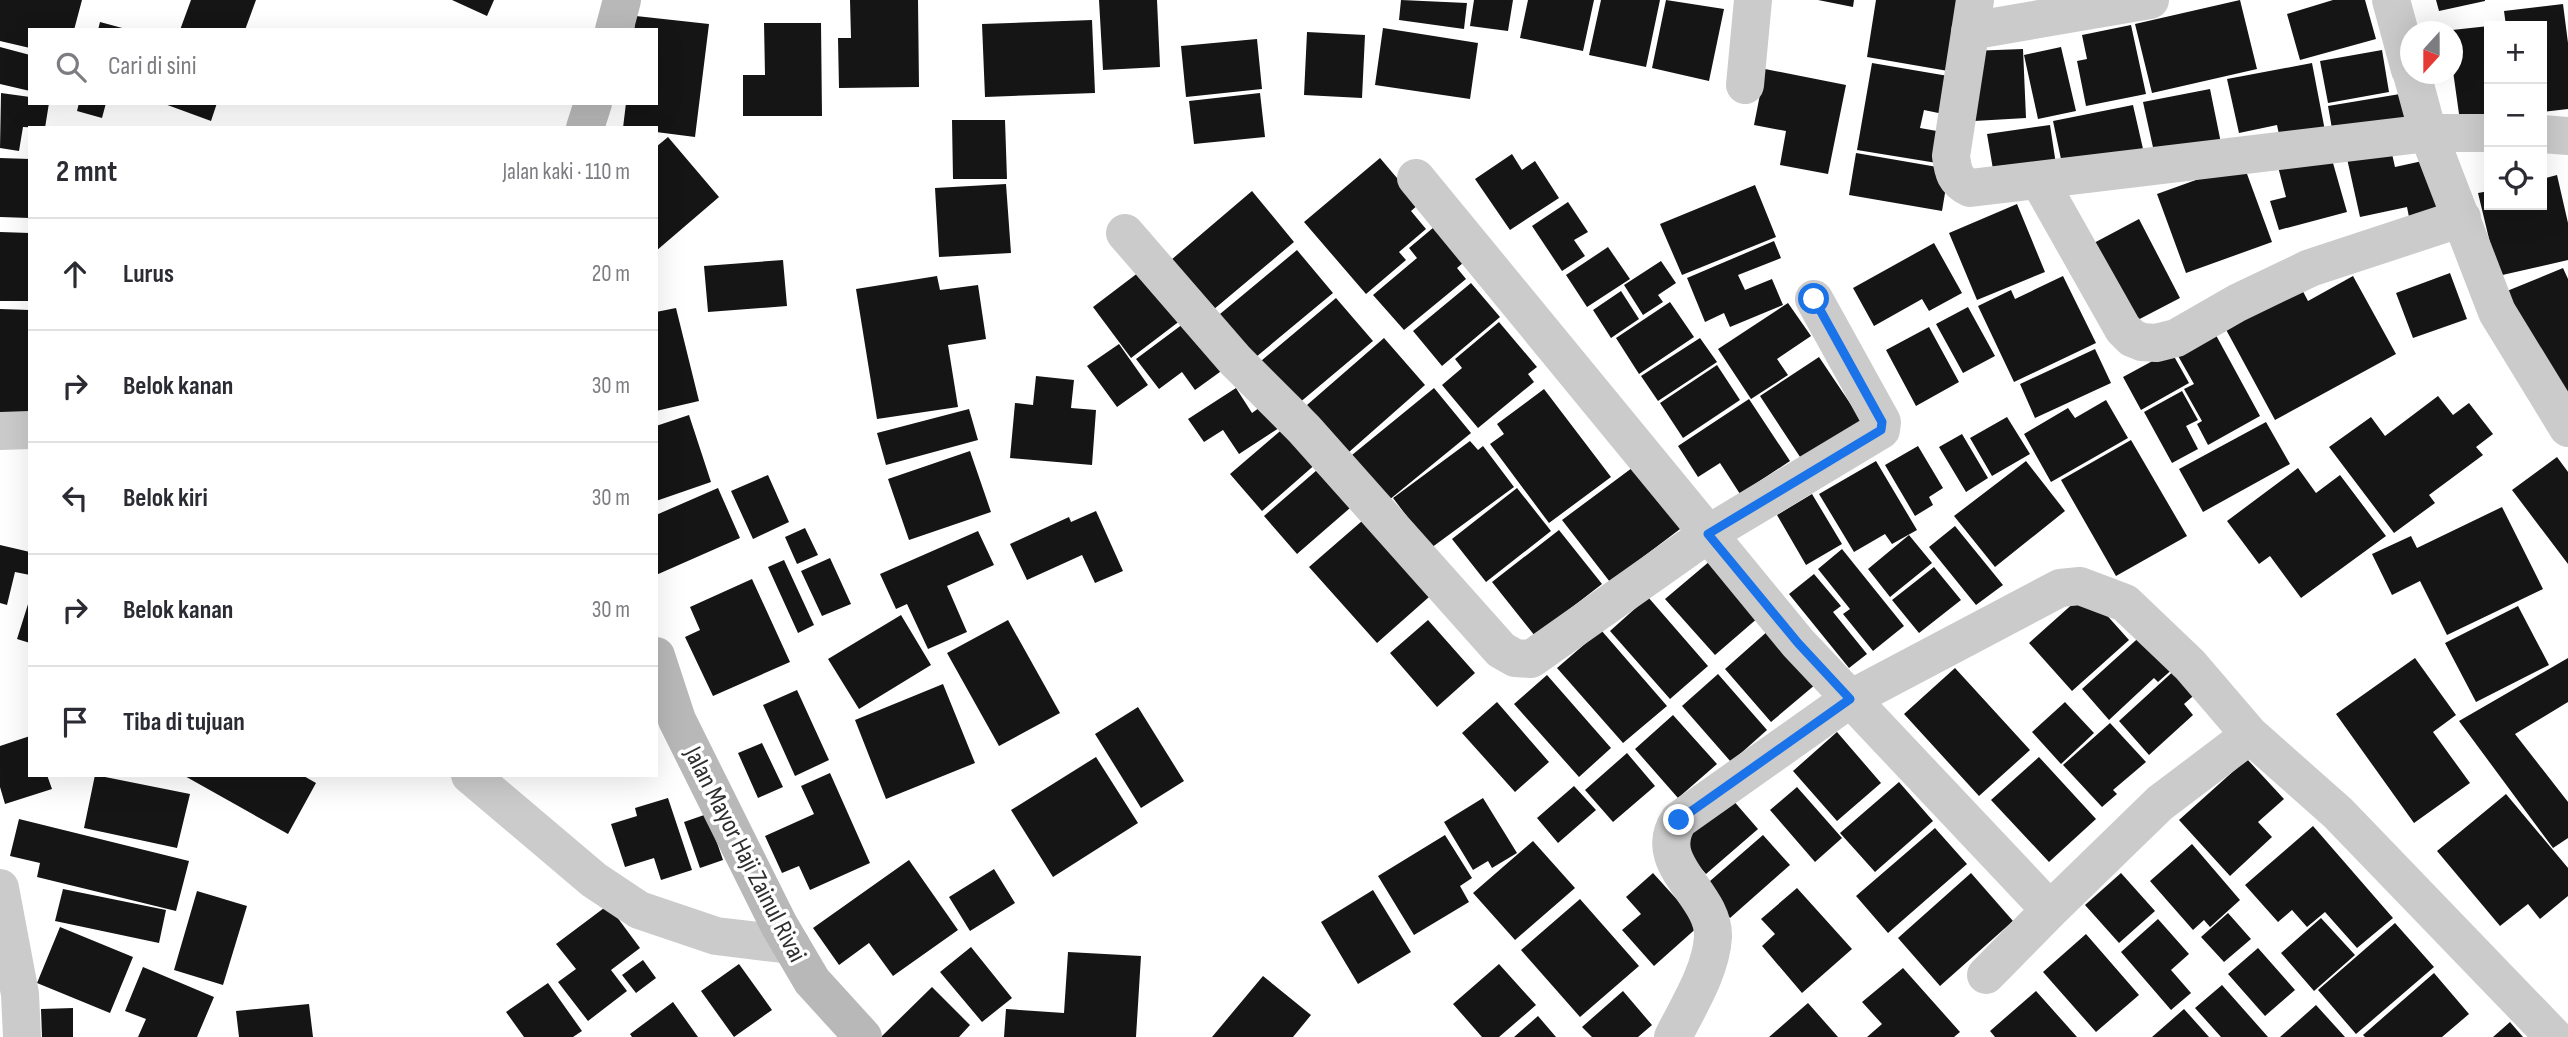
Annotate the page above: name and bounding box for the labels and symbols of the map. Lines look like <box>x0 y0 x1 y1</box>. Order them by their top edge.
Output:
north arrow <box>2400 21 2463 84</box>
route start <box>1798 283 1829 314</box>
street label: Jalan Mayor Haji Zainul Rivai <box>677 741 812 967</box>
route end <box>1663 804 1694 835</box>

